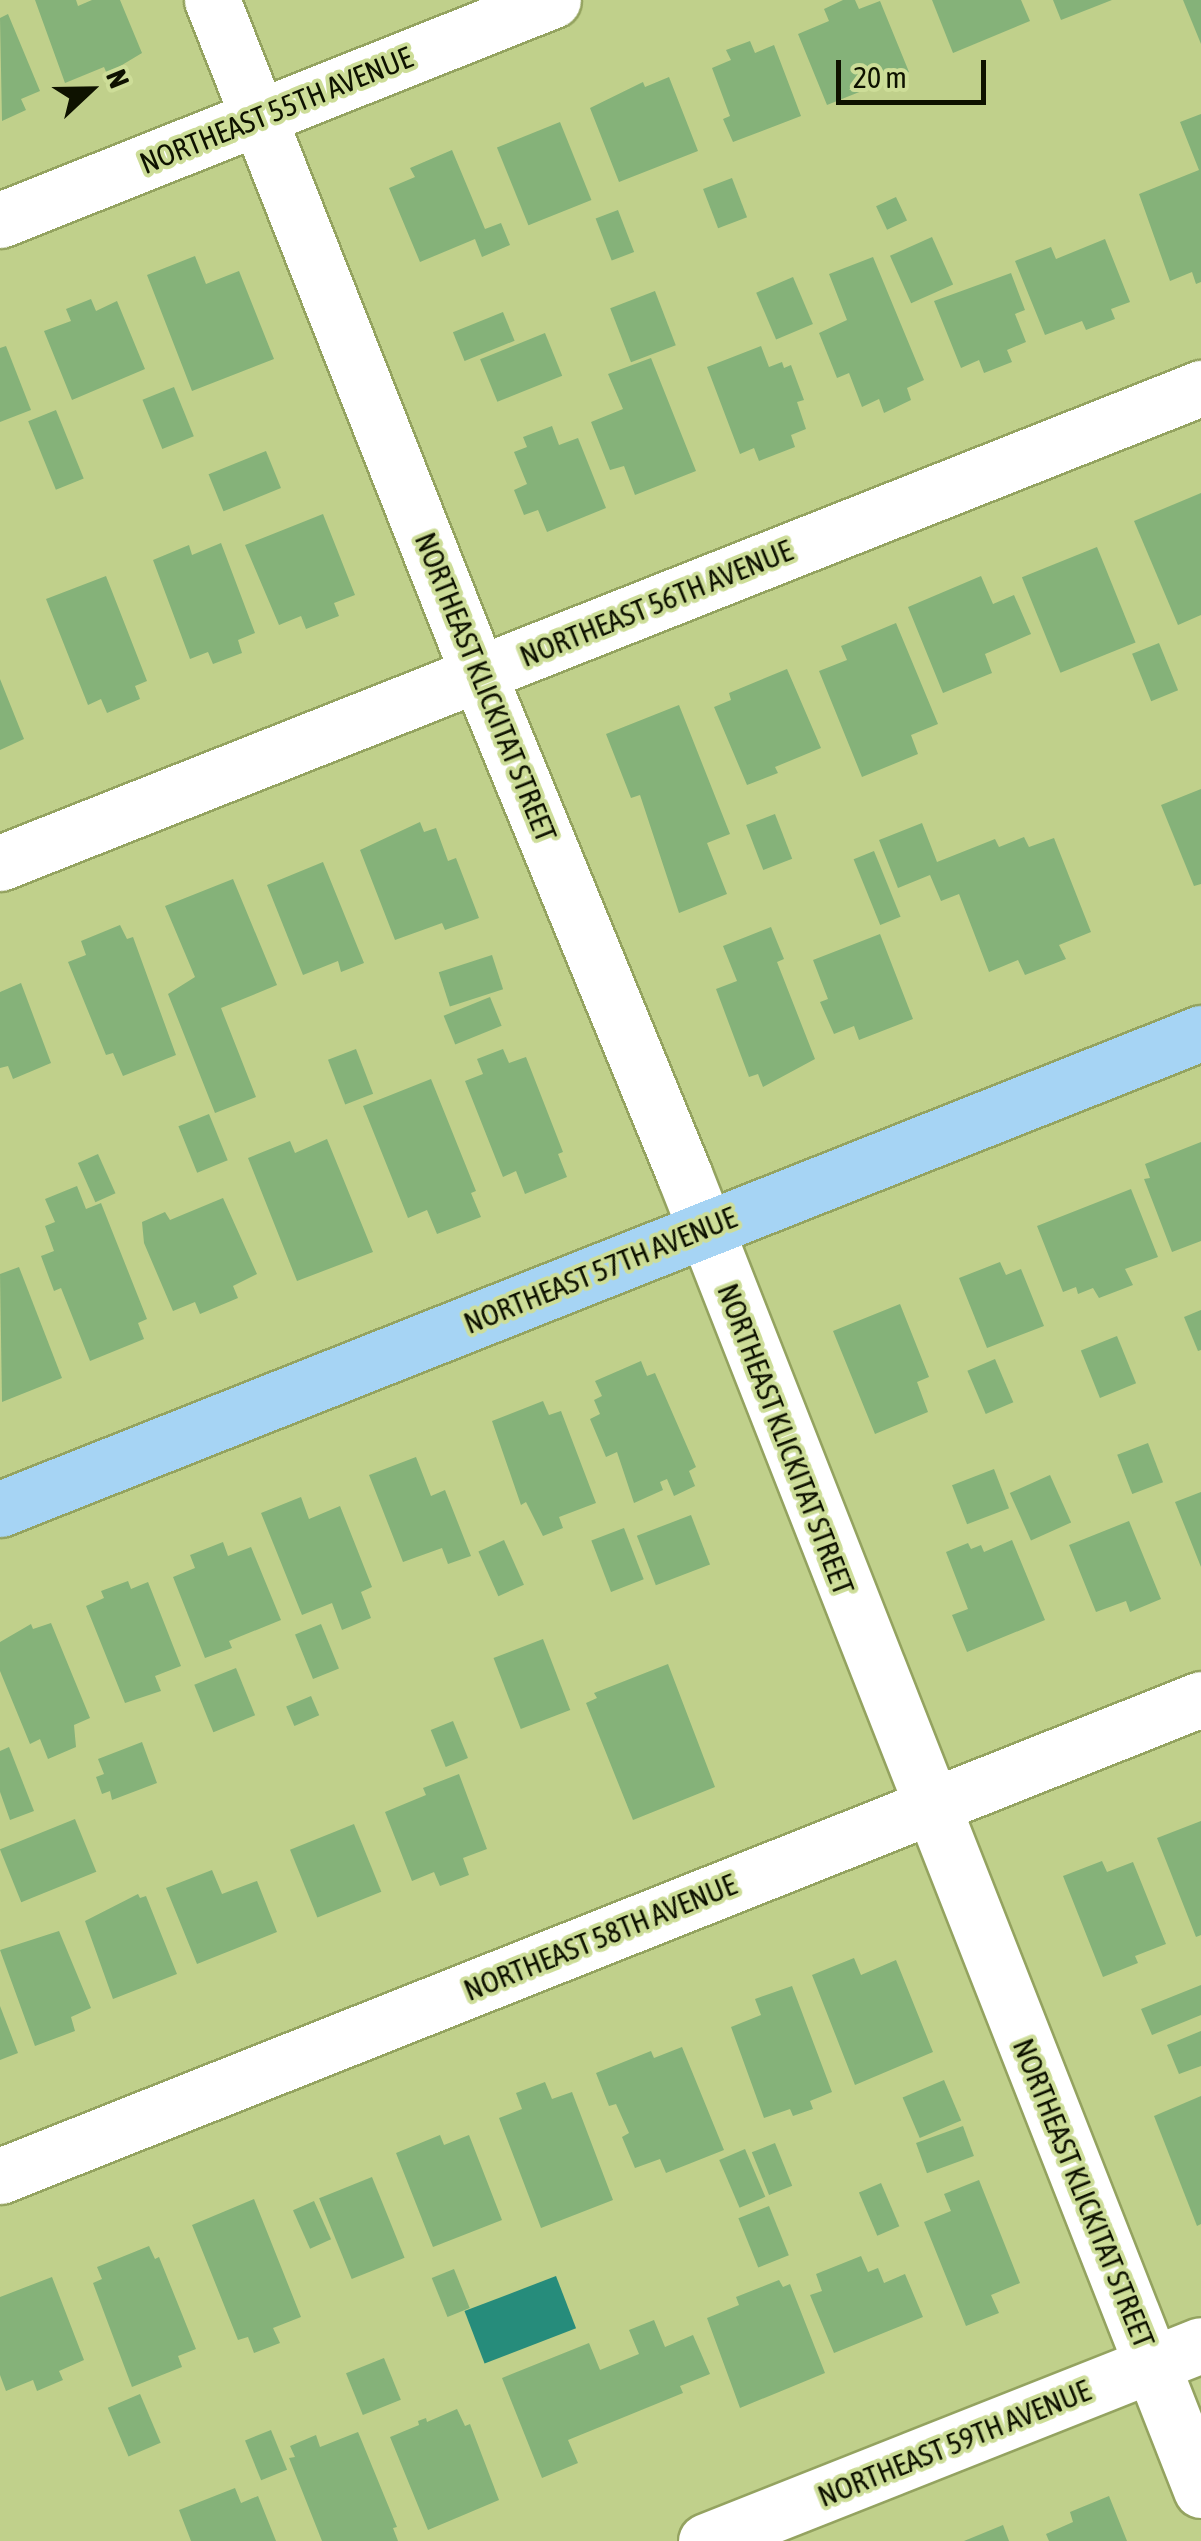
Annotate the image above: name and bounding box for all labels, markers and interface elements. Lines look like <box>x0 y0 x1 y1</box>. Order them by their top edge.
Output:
street label: NORTHEAST 55TH AVENUE <box>134 39 418 181</box>
north arrow <box>40 40 140 140</box>
scale bar <box>841 40 991 102</box>
text: 20 m <box>853 60 907 94</box>
text: N <box>100 65 136 92</box>
street label: NORTHEAST KLICKITAT STREET <box>407 527 565 847</box>
street label: NORTHEAST 56TH AVENUE <box>514 532 798 674</box>
street label: NORTHEAST 57TH AVENUE <box>458 1199 742 1341</box>
street label: NORTHEAST KLICKITAT STREET <box>710 1278 862 1600</box>
street label: NORTHEAST 58TH AVENUE <box>458 1866 742 2008</box>
street label: NORTHEAST KLICKITAT STREET <box>1005 2033 1163 2353</box>
street label: NORTHEAST 59TH AVENUE <box>812 2372 1096 2514</box>

